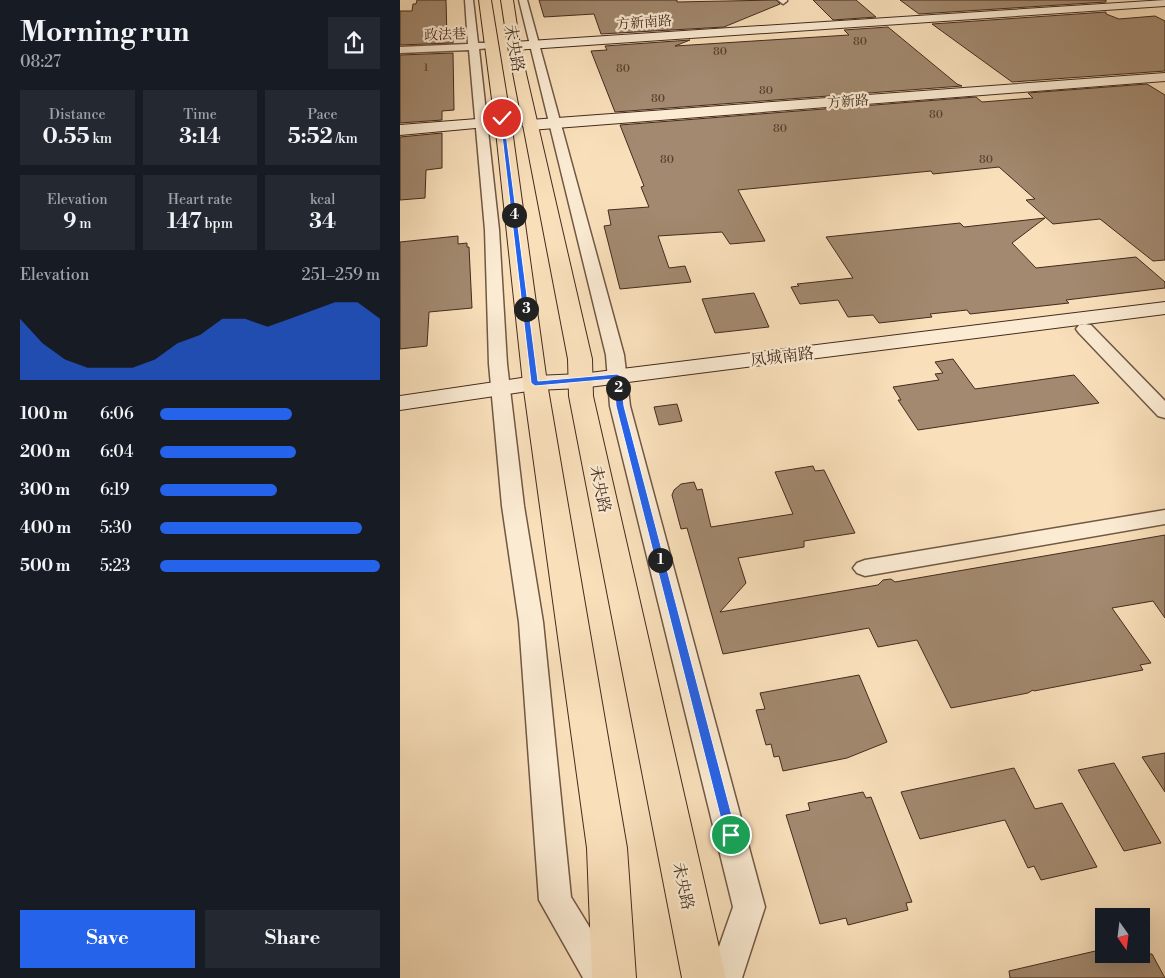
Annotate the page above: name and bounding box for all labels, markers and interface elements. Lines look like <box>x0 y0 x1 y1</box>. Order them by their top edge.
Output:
street label: 方新南路 <box>616 12 673 34</box>
text: Morning run <box>20 15 189 50</box>
button: share <box>328 17 380 69</box>
street label: 未央路 <box>500 23 528 74</box>
street label: 政法巷 <box>424 25 466 45</box>
house number: 80 <box>853 35 867 49</box>
house number: 80 <box>713 45 727 59</box>
text: 08:27 <box>20 52 61 72</box>
house number: 1 <box>424 61 429 75</box>
house number: 80 <box>616 62 630 76</box>
house number: 80 <box>759 84 773 98</box>
house number: 80 <box>651 92 665 106</box>
street label: 方新路 <box>826 92 870 112</box>
pin <box>481 97 523 139</box>
icon: check <box>488 104 516 132</box>
text: Distance <box>49 106 106 124</box>
text: Time <box>183 106 217 124</box>
text: Pace <box>308 106 338 124</box>
house number: 80 <box>929 108 943 122</box>
house number: 80 <box>773 122 787 136</box>
text: 0.55 <box>43 124 90 150</box>
text: 3:14 <box>179 124 221 150</box>
text: 5:52 <box>288 124 333 150</box>
text: km <box>90 130 112 148</box>
text: /km <box>333 130 358 148</box>
house number: 80 <box>660 153 674 167</box>
house number: 80 <box>979 153 993 167</box>
text: Elevation <box>47 191 108 209</box>
text: Heart rate <box>168 191 232 209</box>
text: kcal <box>310 191 335 209</box>
pin: 4 <box>502 202 526 228</box>
text: 4 <box>510 206 519 224</box>
text: 9 <box>63 209 76 235</box>
text: 147 <box>167 209 202 235</box>
text: 34 <box>309 209 336 235</box>
text: m <box>76 215 92 233</box>
text: bpm <box>202 215 233 233</box>
text: Elevation <box>20 265 89 285</box>
text: 251–259 m <box>302 265 380 285</box>
pin: 3 <box>514 296 538 322</box>
text: 3 <box>522 300 531 318</box>
street label: 凤城南路 <box>749 343 815 371</box>
pin: 2 <box>606 376 630 400</box>
text: 2 <box>614 379 623 397</box>
text: 100 m <box>20 404 68 424</box>
text: 6:06 <box>100 404 134 424</box>
text: 200 m <box>20 442 70 462</box>
text: 6:04 <box>100 442 133 462</box>
street label: 未央路 <box>585 464 615 515</box>
text: 300 m <box>20 480 70 500</box>
text: 6:19 <box>100 480 129 500</box>
text: 400 m <box>20 518 71 538</box>
text: 5:30 <box>100 518 132 538</box>
pin: 1 <box>648 548 672 572</box>
text: 1 <box>657 551 664 569</box>
text: 500 m <box>20 556 70 576</box>
text: 5:23 <box>100 556 130 576</box>
pin <box>710 814 752 856</box>
icon: arrive <box>717 821 745 849</box>
street label: 未央路 <box>668 861 698 912</box>
north arrow <box>1095 908 1150 962</box>
map controls <box>1095 908 1150 963</box>
button: Save <box>20 910 195 968</box>
button: Share <box>205 910 380 968</box>

